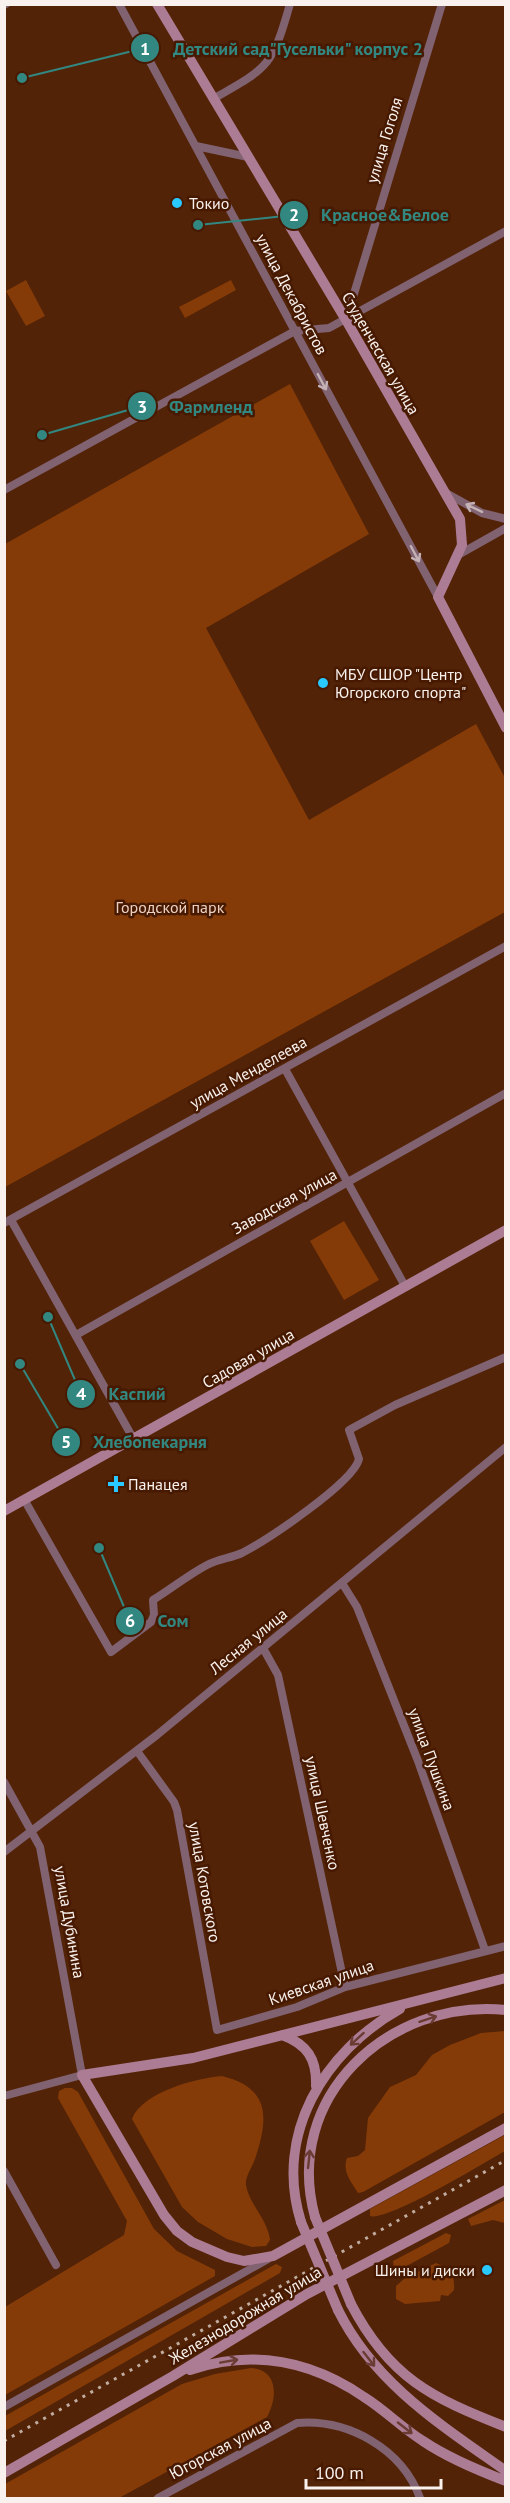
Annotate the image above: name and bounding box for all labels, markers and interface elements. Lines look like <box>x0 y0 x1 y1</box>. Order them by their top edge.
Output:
callout: Детский сад"Гусельки" корпус 2 <box>130 30 436 66</box>
text: 1 <box>140 37 150 60</box>
text: Детский сад"Гусельки" корпус 2 <box>173 37 423 60</box>
street label: улица Гоголя <box>361 95 407 185</box>
place label: Токио <box>189 193 229 213</box>
marker: Токио <box>170 196 184 210</box>
callout: Красное&Белое <box>279 197 462 233</box>
text: 2 <box>289 203 299 226</box>
text: Красное&Белое <box>321 203 449 226</box>
street label: улица Декабристов <box>252 230 332 358</box>
street label: Студенческая улица <box>338 288 424 418</box>
one-way arrow <box>317 373 328 391</box>
callout: Фармленд <box>127 388 264 424</box>
text: 3 <box>137 395 147 418</box>
text: Фармленд <box>169 395 253 418</box>
one-way arrow <box>465 502 483 514</box>
one-way arrow <box>409 545 421 562</box>
place label: МБУ СШОР "Центр Югорского спорта" <box>335 664 466 702</box>
marker: МБУ СШОР "Центр Югорского спорта" <box>316 676 330 690</box>
park label: Городской парк <box>116 897 225 917</box>
street label: улица Менделеева <box>186 1032 310 1112</box>
street label: Заводская улица <box>228 1164 340 1238</box>
street label: Садовая улица <box>198 1324 298 1392</box>
callout: Каспий <box>66 1376 177 1412</box>
text: 4 <box>76 1382 86 1405</box>
text: Каспий <box>108 1382 166 1405</box>
callout: Хлебопекарня <box>51 1424 219 1460</box>
text: 5 <box>61 1430 71 1453</box>
text: Хлебопекарня <box>93 1430 207 1453</box>
place label: Панацея <box>128 1474 188 1494</box>
marker: Панацея <box>109 1477 123 1491</box>
callout: Сом <box>115 1603 200 1639</box>
street label: Лесная улица <box>204 1604 291 1679</box>
text: 6 <box>125 1609 135 1632</box>
text: Сом <box>157 1609 189 1632</box>
street label: улица Пушкина <box>404 1705 460 1813</box>
street label: улица Шевченко <box>301 1754 345 1872</box>
street label: улица Котовского <box>185 1820 225 1944</box>
street label: улица Дубинина <box>50 1864 90 1980</box>
street label: Киевская улица <box>266 1955 376 2009</box>
one-way arrow <box>418 2012 437 2023</box>
one-way arrow <box>349 2031 365 2045</box>
one-way arrow <box>304 2150 315 2169</box>
place label: Шины и диски <box>375 2260 475 2280</box>
street label: Железнодорожная улица <box>164 2261 325 2369</box>
marker: Шины и диски <box>480 2263 494 2277</box>
one-way arrow <box>362 2350 375 2366</box>
one-way arrow <box>219 2355 239 2366</box>
street label: Югорская улица <box>166 2413 274 2483</box>
one-way arrow <box>397 2421 413 2434</box>
scale bar <box>306 2452 441 2490</box>
text: 100 m <box>315 2461 364 2484</box>

